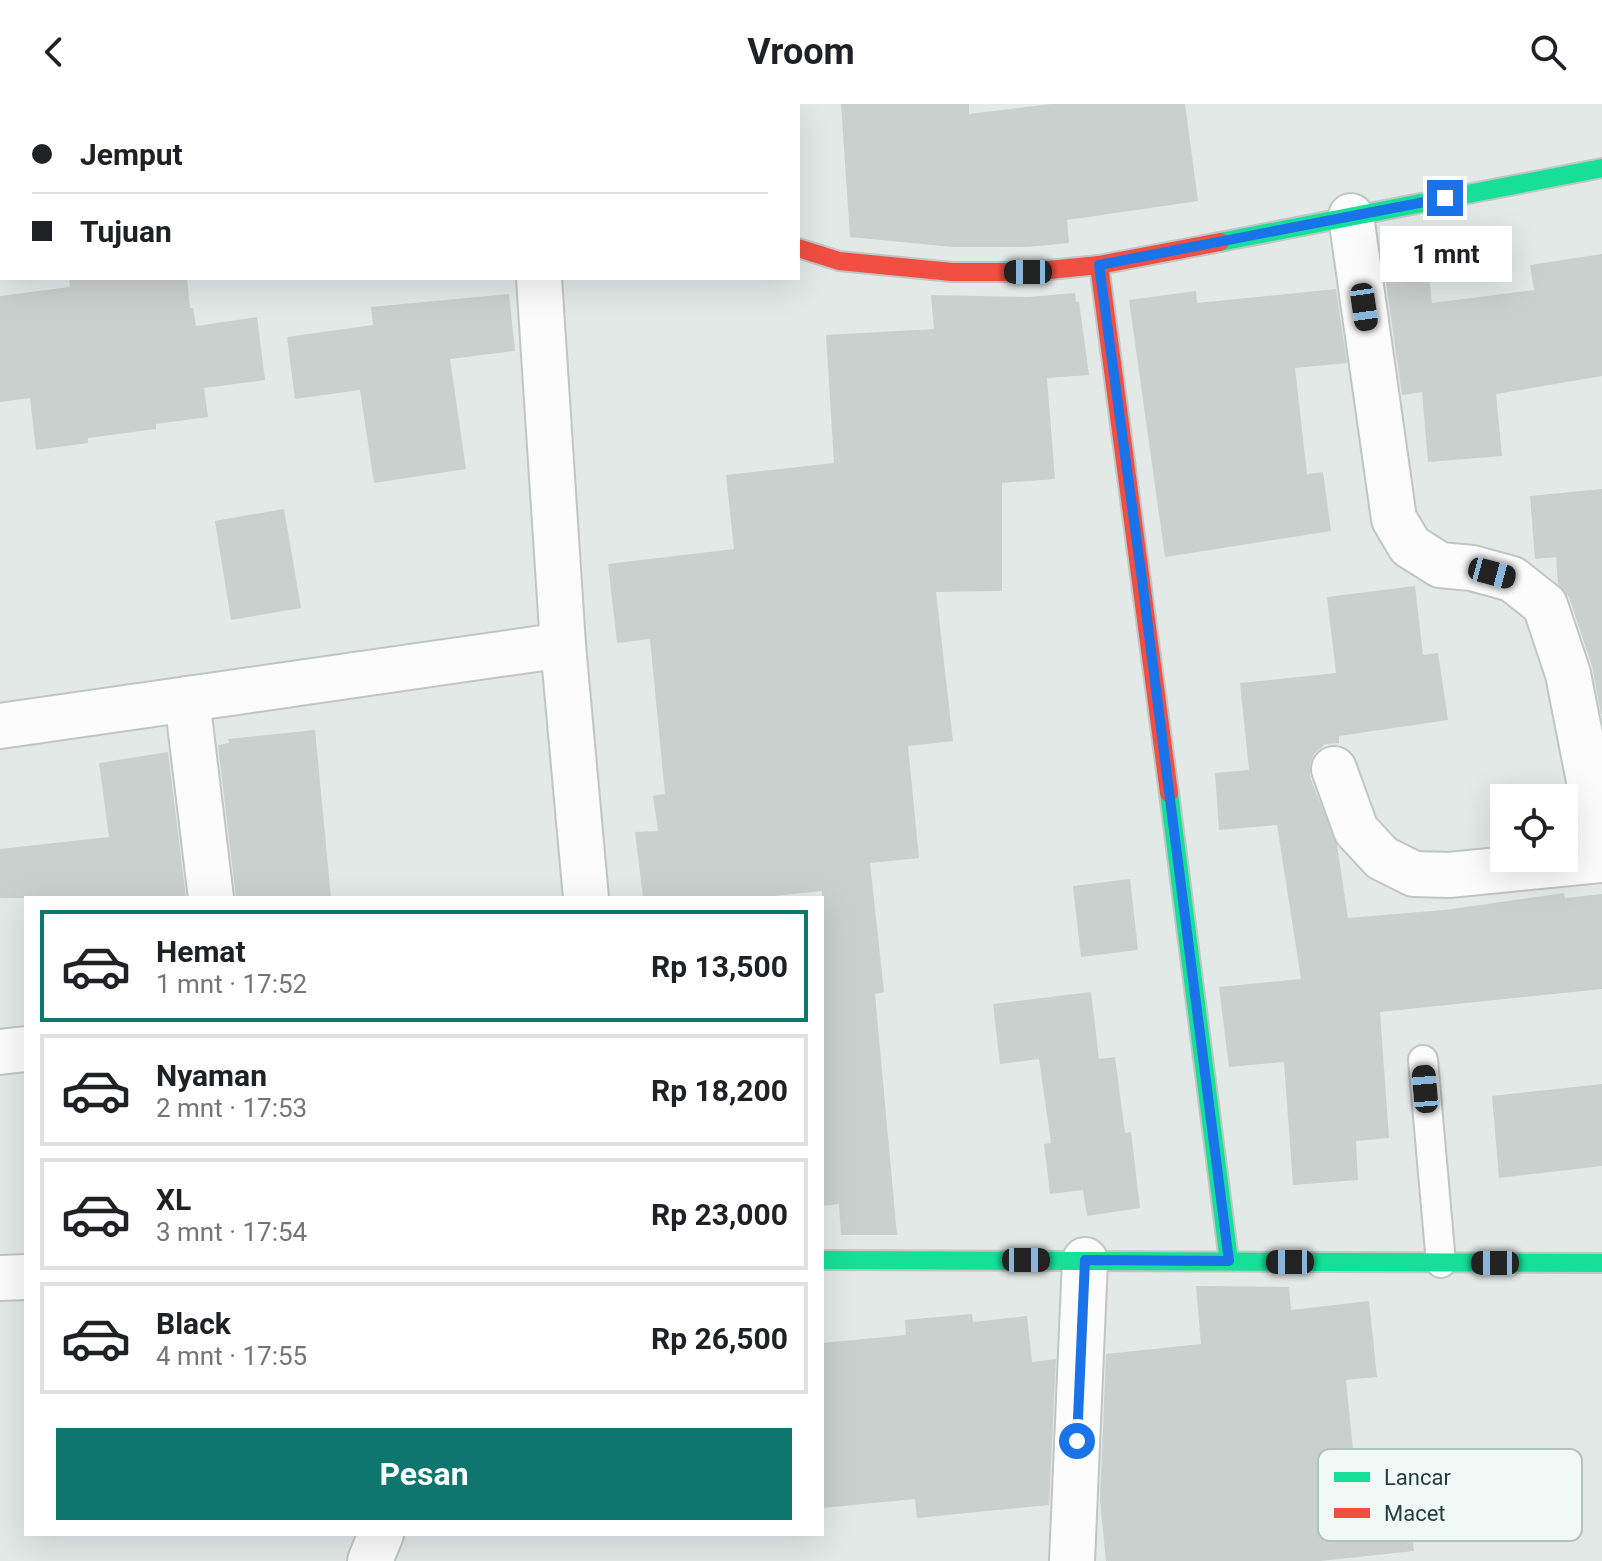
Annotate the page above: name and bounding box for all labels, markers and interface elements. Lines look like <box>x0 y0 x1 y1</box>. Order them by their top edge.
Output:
icon: back <box>32 30 76 74</box>
icon: search <box>1526 30 1570 74</box>
text: Vroom <box>747 31 855 73</box>
text: Jemput <box>80 137 183 172</box>
route end <box>1427 180 1463 216</box>
text: Tujuan <box>80 214 172 249</box>
callout: 1 mnt <box>1379 226 1511 282</box>
text: 1 mnt <box>1412 239 1480 269</box>
car <box>1004 260 1052 284</box>
car <box>1349 282 1379 332</box>
car <box>1466 555 1518 591</box>
map controls <box>1490 784 1578 872</box>
button: locate <box>1490 784 1578 872</box>
icon: car <box>60 930 132 1002</box>
text: Hemat <box>156 934 246 969</box>
text: Rp 13,500 <box>651 949 788 984</box>
text: 1 mnt · 17:52 <box>156 969 307 999</box>
icon: car <box>60 1054 132 1126</box>
text: Nyaman <box>156 1058 267 1093</box>
car <box>1411 1064 1439 1114</box>
text: Rp 18,200 <box>651 1073 788 1108</box>
text: 2 mnt · 17:53 <box>156 1093 307 1123</box>
icon: car <box>60 1178 132 1250</box>
text: XL <box>156 1182 191 1217</box>
text: Rp 23,000 <box>651 1197 788 1232</box>
text: 3 mnt · 17:54 <box>156 1217 307 1247</box>
car <box>1002 1248 1050 1272</box>
car <box>1266 1250 1314 1274</box>
car <box>1471 1251 1519 1275</box>
icon: car <box>60 1302 132 1374</box>
text: Black <box>156 1306 231 1341</box>
text: Rp 26,500 <box>651 1321 788 1356</box>
text: 4 mnt · 17:55 <box>156 1341 307 1371</box>
route start <box>1059 1423 1095 1459</box>
button: Pesan <box>56 1428 792 1520</box>
legend <box>1318 1449 1582 1541</box>
text: Lancar <box>1384 1465 1451 1490</box>
text: Macet <box>1384 1501 1446 1526</box>

